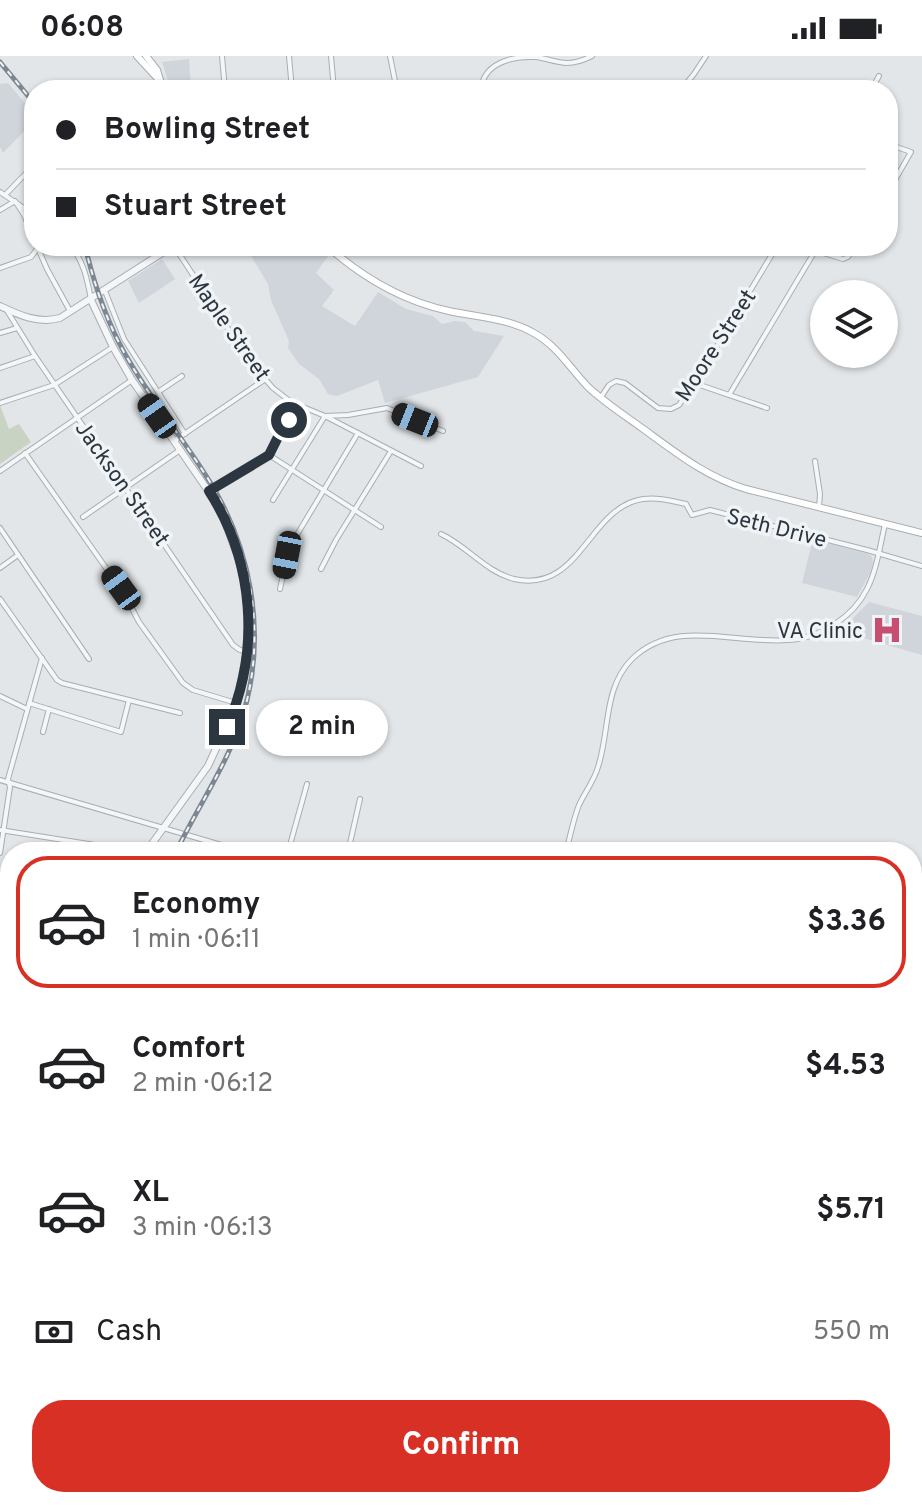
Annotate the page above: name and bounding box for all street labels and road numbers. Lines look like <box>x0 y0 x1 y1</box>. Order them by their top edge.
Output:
street label: Maple Street <box>181 270 275 387</box>
street label: Moore Street <box>671 285 763 407</box>
street label: Jackson Street <box>68 417 174 552</box>
street label: Seth Drive <box>724 504 829 555</box>

